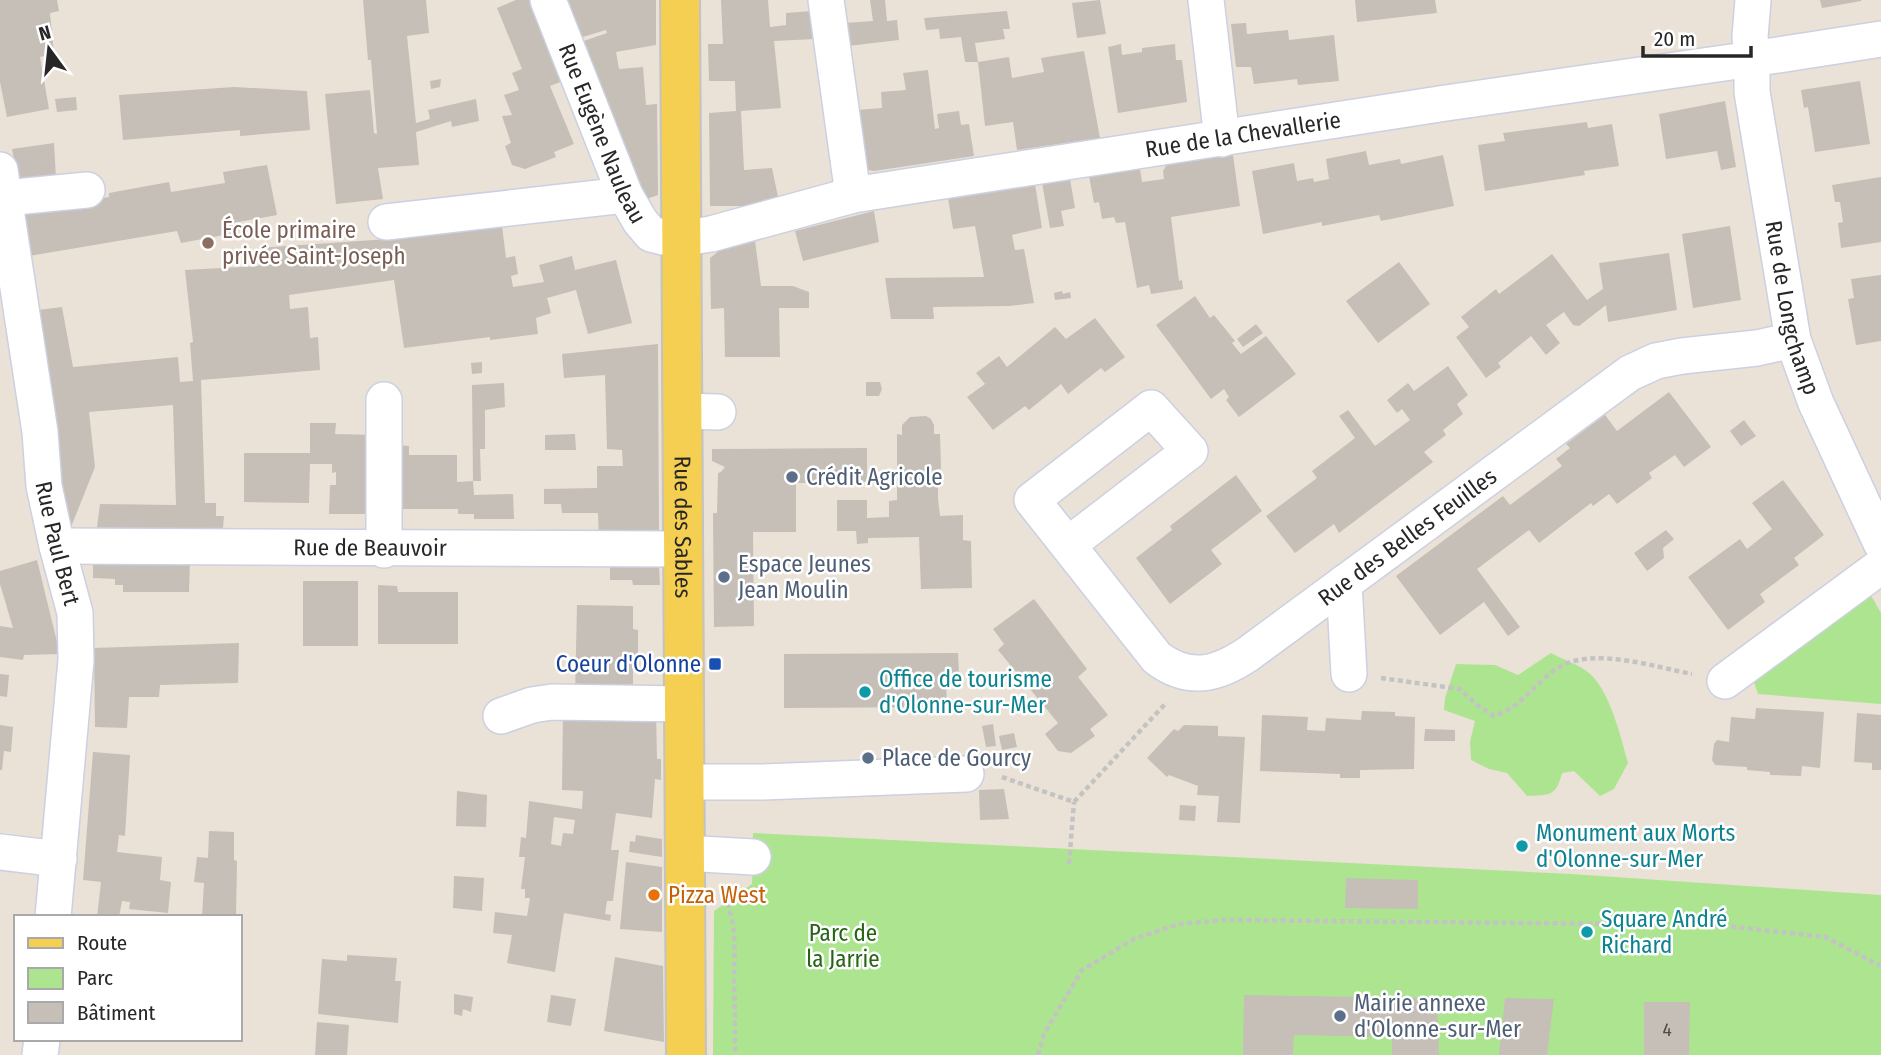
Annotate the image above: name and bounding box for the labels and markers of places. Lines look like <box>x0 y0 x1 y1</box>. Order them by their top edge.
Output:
place label: École primaire privée Saint-Joseph <box>222 215 406 270</box>
marker: École primaire privée Saint-Joseph <box>200 235 216 251</box>
place label: Crédit Agricole <box>806 463 943 491</box>
marker: Crédit Agricole <box>784 469 800 485</box>
place label: Espace Jeunes Jean Moulin <box>738 550 871 604</box>
marker: Espace Jeunes Jean Moulin <box>716 569 732 585</box>
place label: Coeur d'Olonne <box>556 650 701 678</box>
marker: Coeur d'Olonne <box>707 656 723 672</box>
place label: Office de tourisme d'Olonne-sur-Mer <box>879 665 1052 719</box>
marker: Office de tourisme d'Olonne-sur-Mer <box>857 684 873 700</box>
place label: Place de Gourcy <box>882 744 1032 772</box>
marker: Place de Gourcy <box>860 750 876 766</box>
place label: Monument aux Morts d'Olonne-sur-Mer <box>1536 819 1735 873</box>
marker: Monument aux Morts d'Olonne-sur-Mer <box>1514 838 1530 854</box>
place label: Pizza West <box>668 881 767 909</box>
marker: Pizza West <box>646 887 662 903</box>
place label: Square André Richard <box>1601 905 1727 959</box>
marker: Square André Richard <box>1579 924 1595 940</box>
place label: Mairie annexe d'Olonne-sur-Mer <box>1354 989 1521 1043</box>
marker: Mairie annexe d'Olonne-sur-Mer <box>1332 1008 1348 1024</box>

